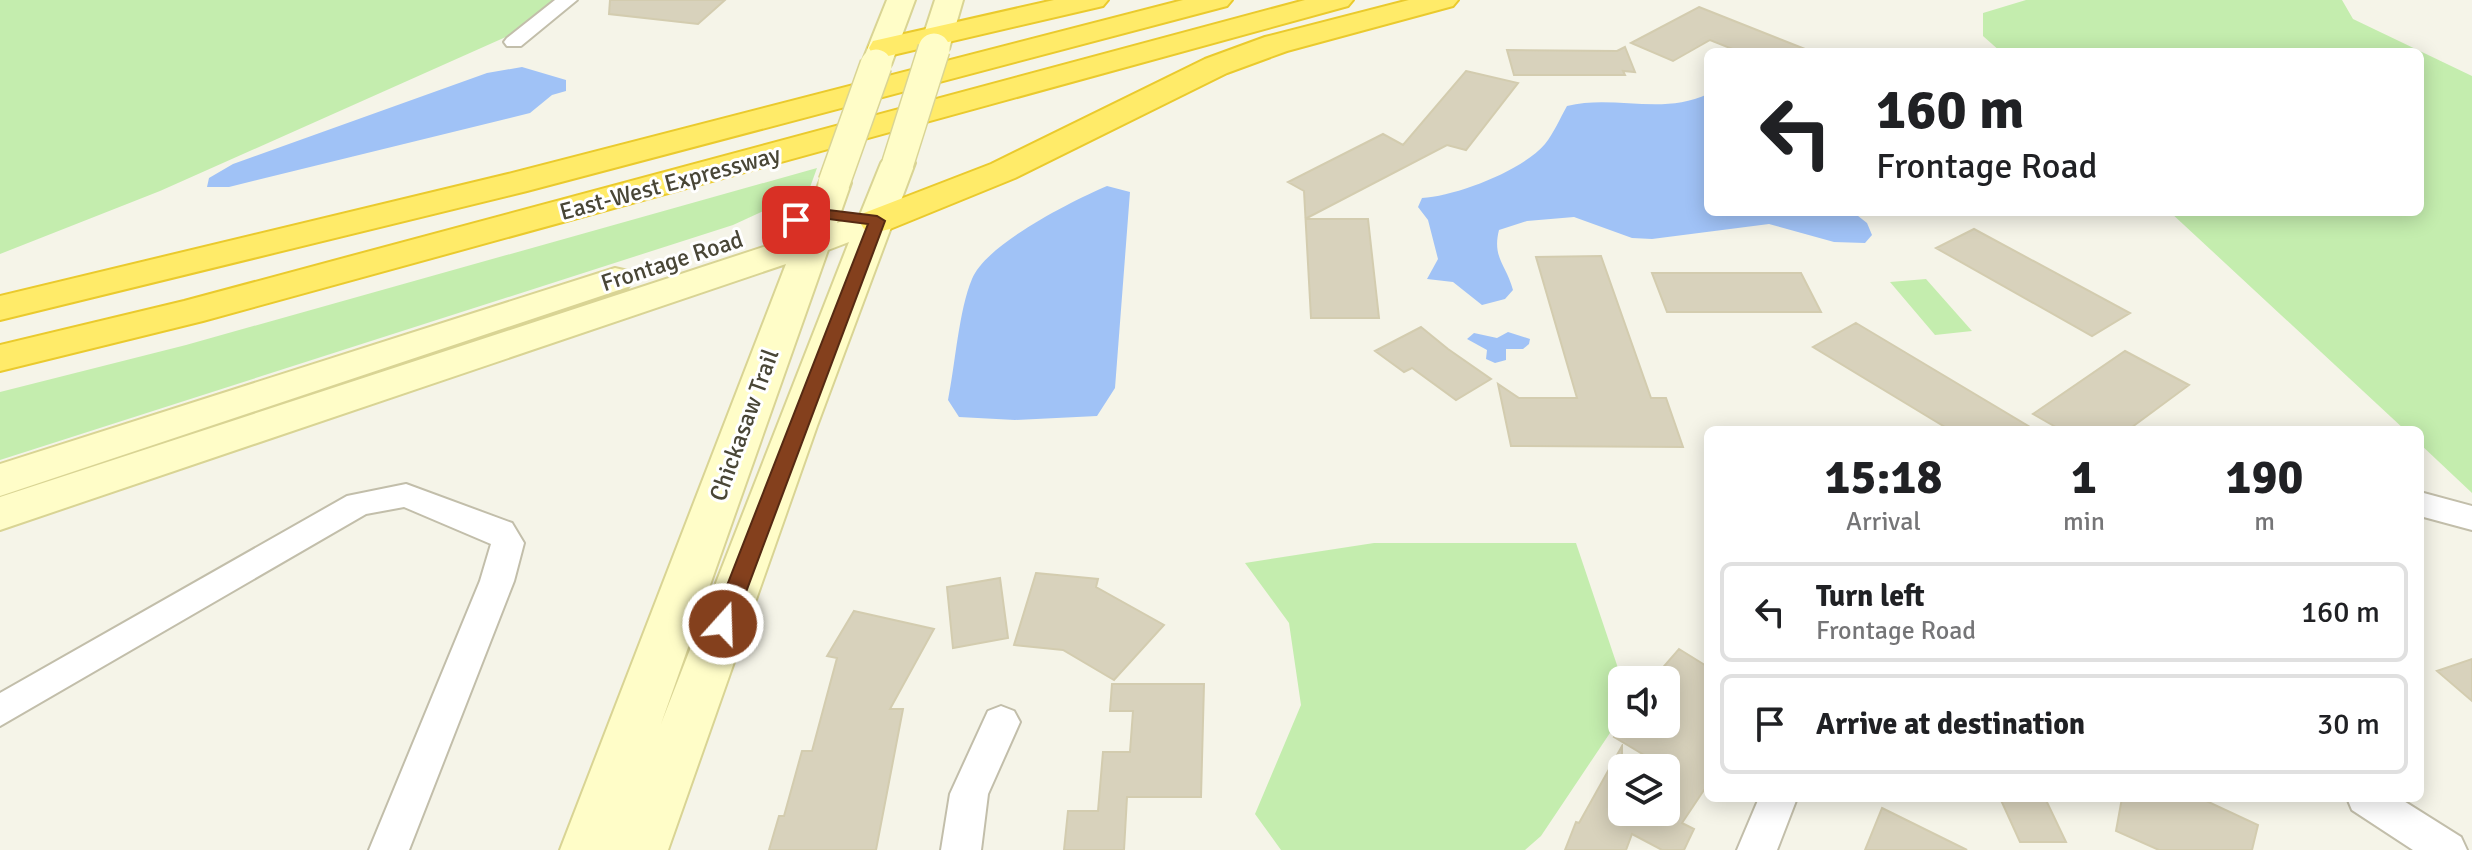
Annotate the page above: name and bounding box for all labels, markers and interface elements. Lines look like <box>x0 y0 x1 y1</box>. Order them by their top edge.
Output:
text: 160 m <box>1876 75 2024 144</box>
icon: left <box>1744 80 1848 184</box>
street label: East-West Expressway <box>556 139 784 227</box>
text: Frontage Road <box>1876 144 2098 189</box>
pin <box>762 186 830 254</box>
icon: arrive <box>774 198 818 242</box>
street label: Frontage Road <box>597 224 747 298</box>
street label: Chickasaw Trail <box>703 345 785 505</box>
text: 15:18 <box>1825 448 1942 507</box>
text: 1 <box>2071 448 2097 507</box>
text: 190 <box>2226 448 2303 507</box>
text: Arrival <box>1846 506 1921 538</box>
text: min <box>2063 506 2105 538</box>
text: m <box>2254 506 2275 538</box>
text: Turn left <box>1816 578 1925 615</box>
position arrow <box>681 582 765 666</box>
icon: left <box>1748 590 1792 634</box>
text: 160 m <box>2301 594 2380 631</box>
text: Frontage Road <box>1816 615 1976 647</box>
map controls <box>1608 666 1680 826</box>
button: sound <box>1608 666 1680 738</box>
icon: arrive <box>1748 702 1792 746</box>
text: Arrive at destination <box>1816 706 2085 743</box>
text: 30 m <box>2317 706 2380 743</box>
button: layers <box>1608 754 1680 826</box>

